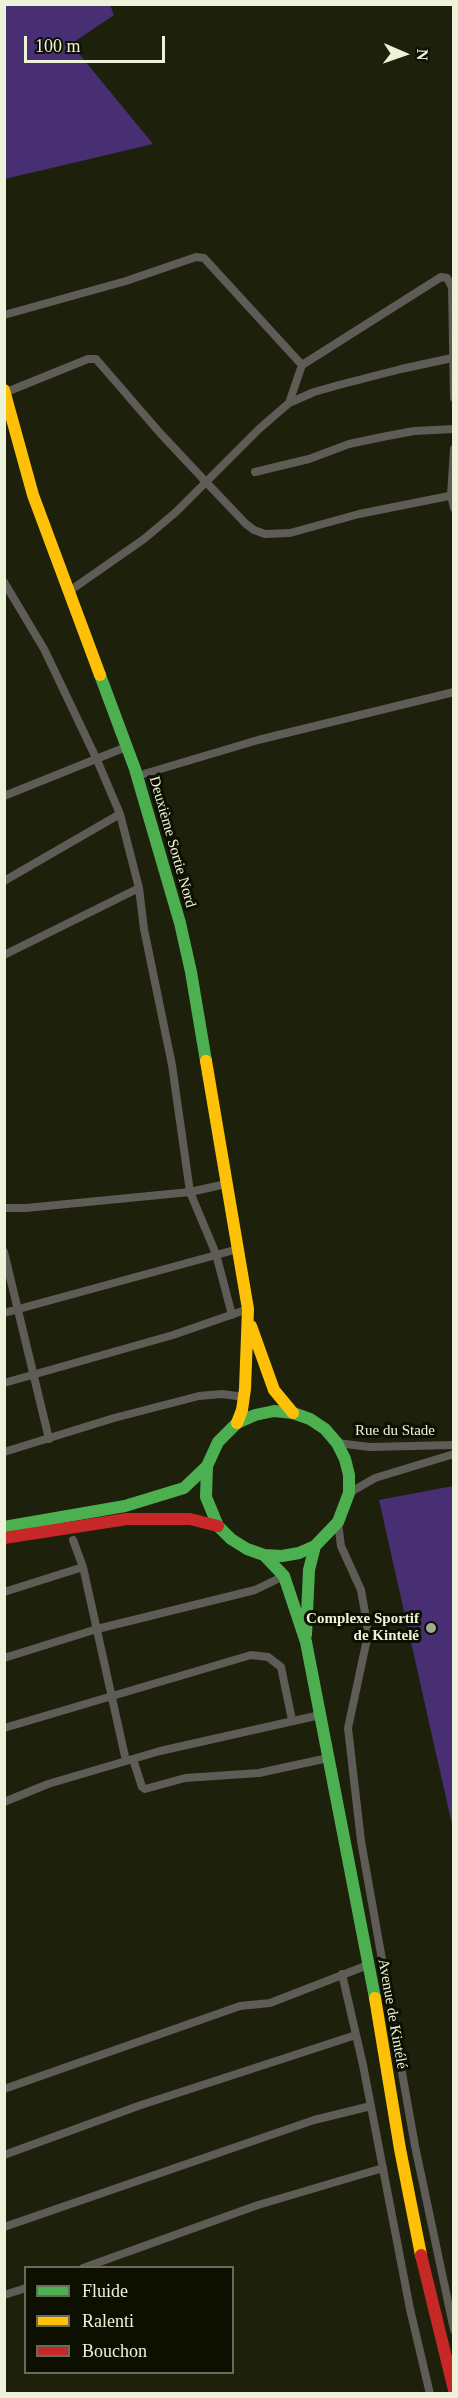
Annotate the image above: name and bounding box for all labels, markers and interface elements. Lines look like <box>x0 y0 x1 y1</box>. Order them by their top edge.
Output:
scale bar <box>27 24 168 62</box>
north arrow <box>374 24 434 84</box>
text: 100 m <box>35 36 81 56</box>
text: N <box>414 49 431 61</box>
street label: Deuxième Sortie Nord <box>145 774 199 910</box>
street label: Rue du Stade <box>355 1422 435 1440</box>
place label: Complexe Sportif de Kintelé <box>306 1610 419 1645</box>
marker: Complexe Sportif de Kintelé <box>424 1621 438 1635</box>
street label: Avenue de Kintélé <box>373 1958 411 2070</box>
legend <box>24 2266 234 2374</box>
text: Fluide <box>82 2281 128 2301</box>
text: Ralenti <box>82 2311 134 2331</box>
text: Bouchon <box>82 2341 147 2361</box>

